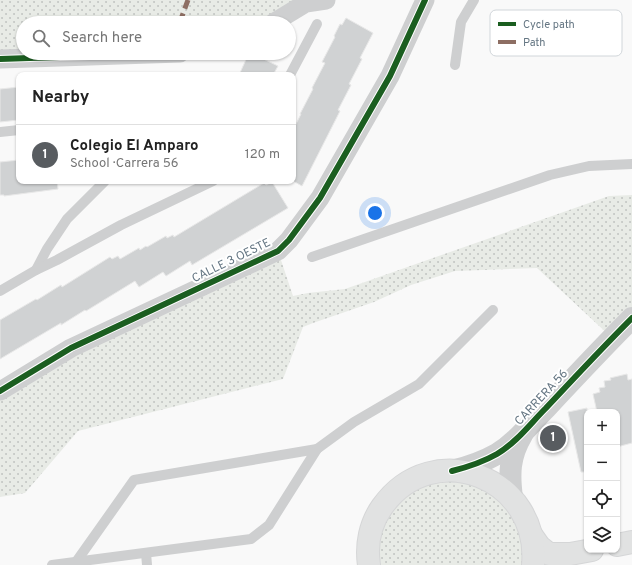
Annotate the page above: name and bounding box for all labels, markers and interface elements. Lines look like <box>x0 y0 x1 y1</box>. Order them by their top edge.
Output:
legend <box>490 10 622 56</box>
search box <box>16 16 296 60</box>
text: Cycle path <box>523 18 575 32</box>
icon: search <box>30 27 52 49</box>
text: Search here <box>62 29 142 48</box>
text: Path <box>523 36 545 50</box>
text: Nearby <box>32 87 89 109</box>
text: Colegio El Amparo <box>70 137 199 156</box>
text: 1 <box>42 147 48 163</box>
text: 120 m <box>245 147 280 163</box>
text: School · Carrera 56 <box>70 156 179 172</box>
your location <box>365 203 385 223</box>
street label: CALLE 3 OESTE <box>189 235 273 287</box>
street label: CARRERA 56 <box>512 366 572 429</box>
map controls <box>584 409 620 553</box>
button: + <box>584 409 620 445</box>
pin: 1 <box>540 423 566 453</box>
button: − <box>584 445 620 481</box>
button: locate <box>584 481 620 517</box>
button: layers <box>584 517 620 553</box>

